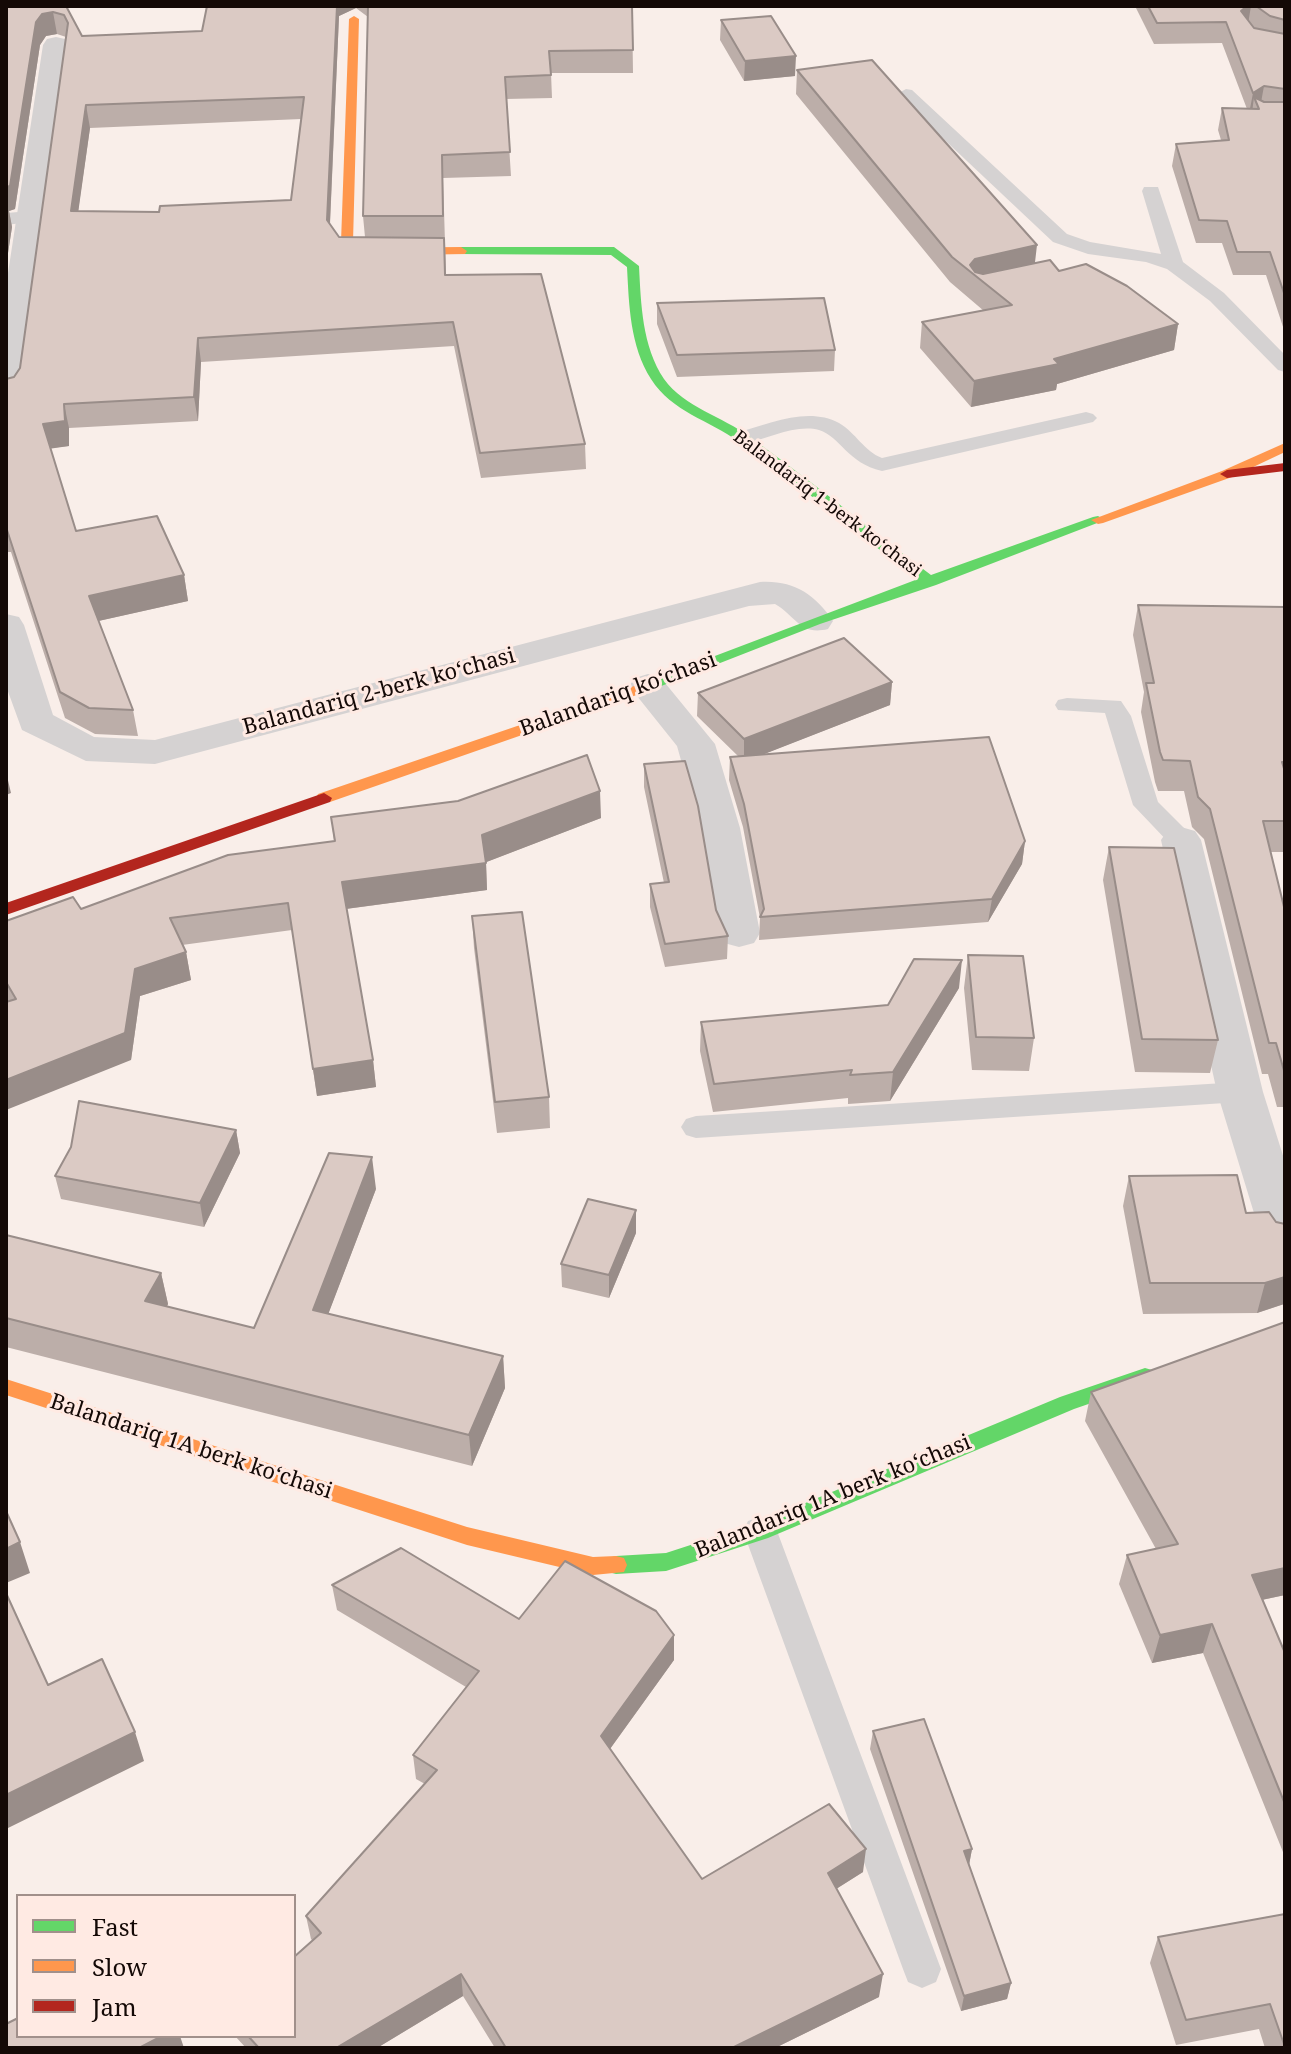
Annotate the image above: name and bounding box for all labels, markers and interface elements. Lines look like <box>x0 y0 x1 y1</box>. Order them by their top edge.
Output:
street label: Balandariq 1-berk koʻchasi <box>729 426 925 582</box>
street label: Balandariq 2-berk koʻchasi <box>240 643 518 741</box>
street label: Balandariq koʻchasi <box>516 647 720 743</box>
street label: Balandariq 1A berk koʻchasi <box>47 1389 335 1505</box>
street label: Balandariq 1A berk koʻchasi <box>691 1429 975 1565</box>
legend <box>16 1894 296 2038</box>
text: Fast <box>92 1910 138 1943</box>
text: Slow <box>92 1950 147 1983</box>
text: Jam <box>92 1990 137 2023</box>

